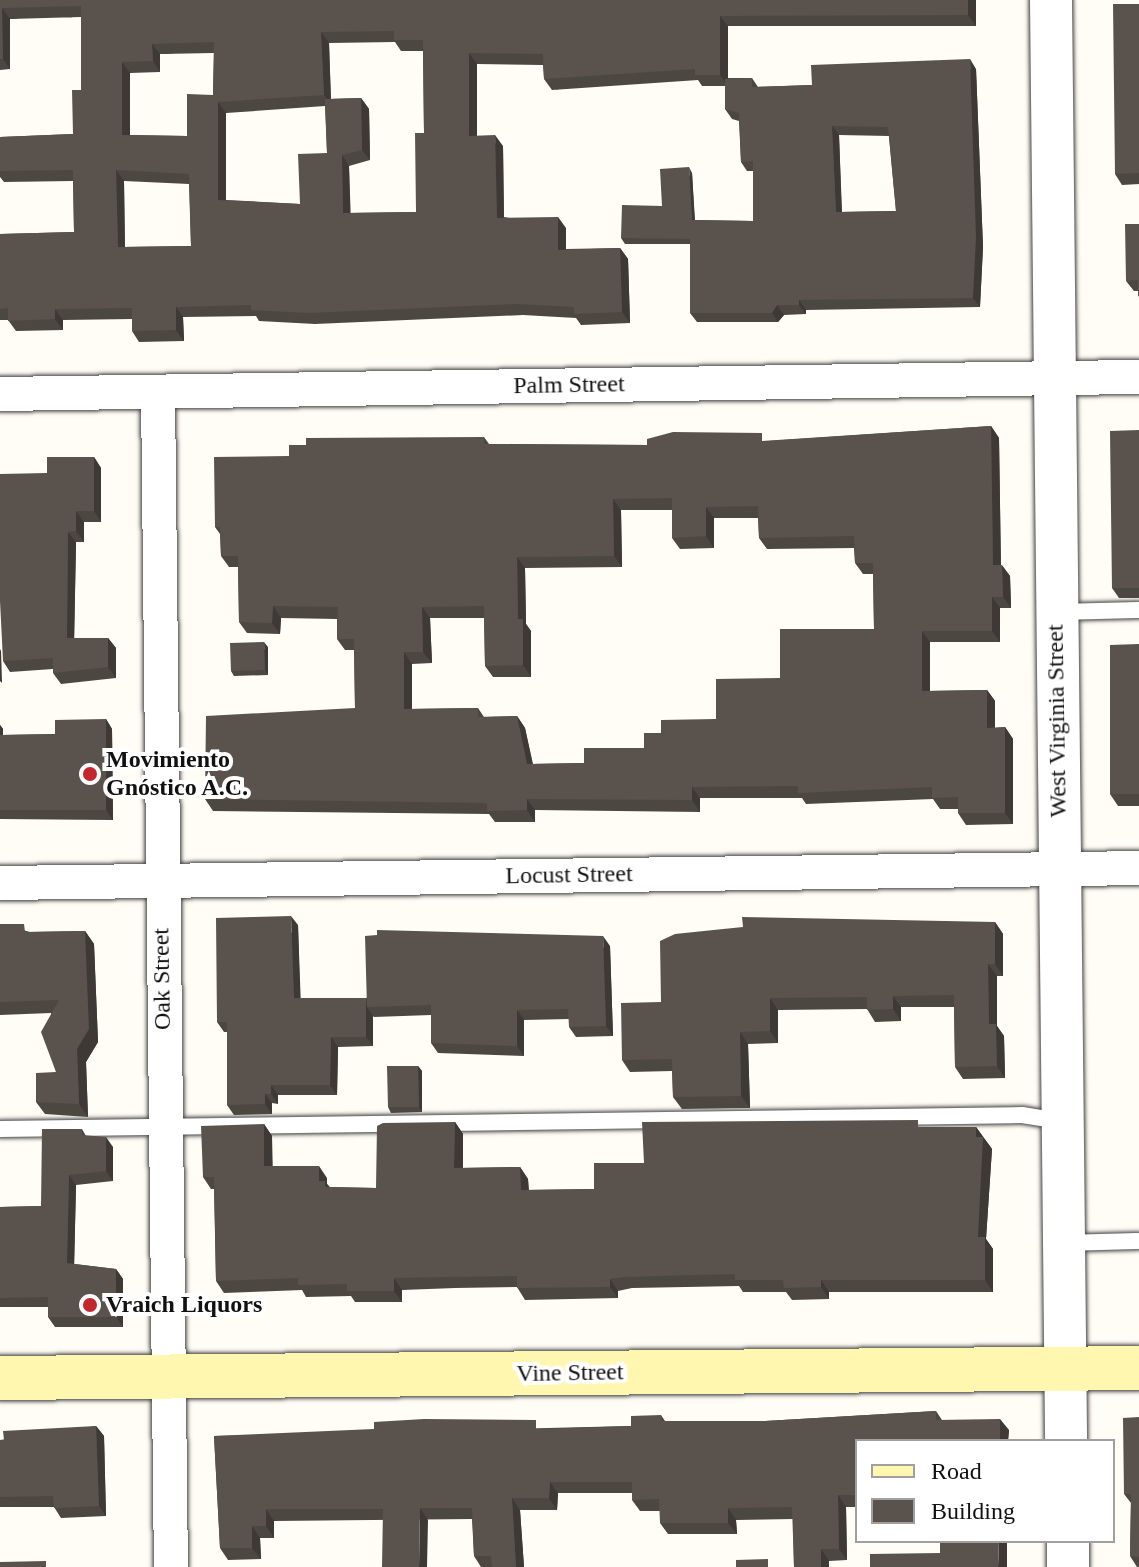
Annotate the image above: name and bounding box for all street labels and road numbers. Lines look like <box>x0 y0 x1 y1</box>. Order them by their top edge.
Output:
street label: Palm Street <box>513 370 625 400</box>
street label: West Virginia Street <box>1041 624 1073 818</box>
street label: Locust Street <box>505 859 633 891</box>
street label: Oak Street <box>147 928 177 1030</box>
street label: Vine Street <box>516 1358 624 1388</box>

